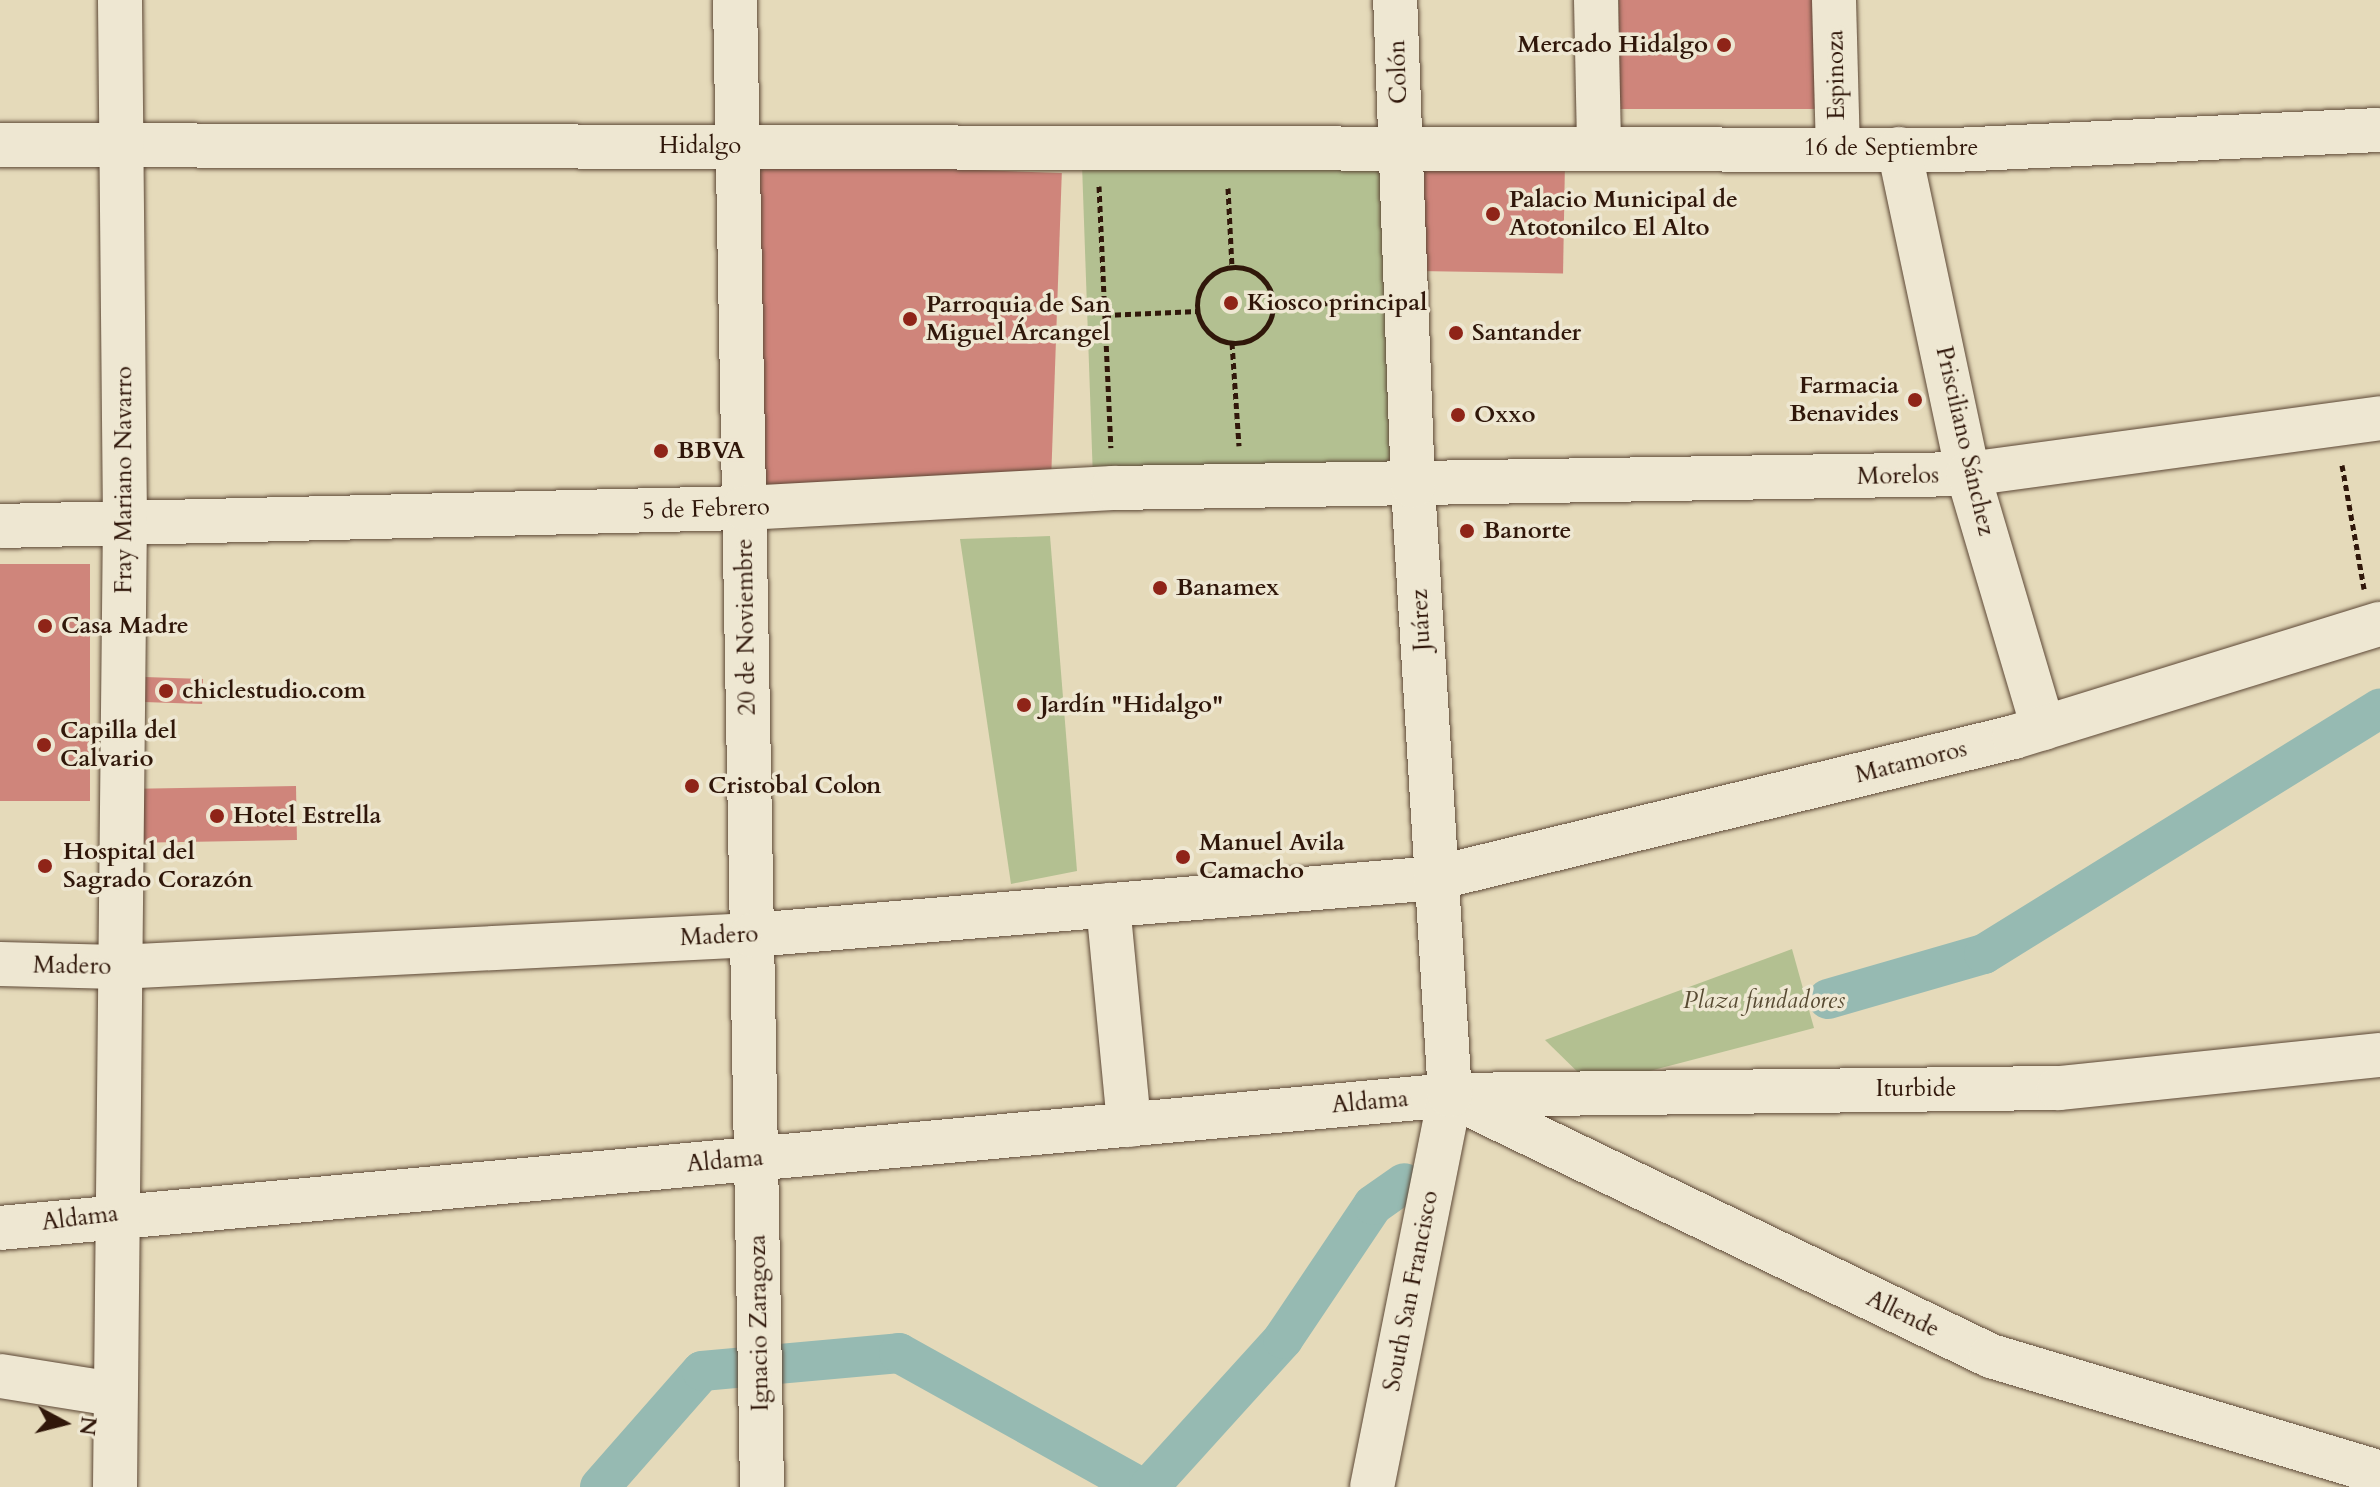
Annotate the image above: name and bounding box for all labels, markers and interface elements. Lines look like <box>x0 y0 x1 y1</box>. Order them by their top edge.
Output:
street label: Espinoza <box>1821 30 1851 120</box>
place label: Mercado Hidalgo <box>1517 31 1708 59</box>
marker: Mercado Hidalgo <box>1715 36 1733 54</box>
street label: Colón <box>1382 39 1414 105</box>
street label: Hidalgo <box>659 132 741 160</box>
street label: 16 de Septiembre <box>1804 134 1978 162</box>
place label: Palacio Municipal de Atotonilco El Alto <box>1509 186 1738 242</box>
marker: Palacio Municipal de Atotonilco El Alto <box>1484 205 1502 223</box>
place label: Kiosco principal <box>1247 289 1427 317</box>
place label: Parroquia de San Miguel Árcangel <box>926 291 1111 347</box>
marker: Kiosco principal <box>1222 294 1240 312</box>
marker: Parroquia de San Miguel Árcangel <box>901 310 919 328</box>
place label: Santander <box>1472 319 1581 347</box>
marker: Santander <box>1447 324 1465 342</box>
street label: Prisciliano Sánchez <box>1929 344 2001 538</box>
street label: Fray Mariano Navarro <box>110 366 138 594</box>
place label: Farmacia Benavides <box>1789 372 1899 428</box>
marker: Farmacia Benavides <box>1906 391 1924 409</box>
place label: Oxxo <box>1474 401 1535 429</box>
marker: Oxxo <box>1449 406 1467 424</box>
place label: BBVA <box>677 437 745 465</box>
marker: BBVA <box>652 442 670 460</box>
street label: Morelos <box>1857 461 1939 491</box>
street label: 5 de Febrero <box>642 492 770 526</box>
place label: Banorte <box>1483 517 1571 545</box>
marker: Banorte <box>1458 522 1476 540</box>
street label: 20 de Noviembre <box>730 538 762 716</box>
place label: Banamex <box>1176 574 1279 602</box>
marker: Banamex <box>1151 579 1169 597</box>
street label: Juárez <box>1405 588 1437 652</box>
place label: Casa Madre <box>61 612 189 640</box>
marker: Casa Madre <box>36 617 54 635</box>
place label: chiclestudio.com <box>182 677 366 705</box>
marker: chiclestudio.com <box>157 682 175 700</box>
place label: Jardín "Hidalgo" <box>1040 691 1223 719</box>
marker: Jardín "Hidalgo" <box>1015 696 1033 714</box>
place label: Capilla del Calvario <box>60 717 177 773</box>
street label: Matamoros <box>1852 734 1970 790</box>
marker: Capilla del Calvario <box>35 736 53 754</box>
place label: Cristobal Colon <box>708 772 881 800</box>
marker: Cristobal Colon <box>683 777 701 795</box>
place label: Hotel Estrella <box>233 802 381 830</box>
marker: Hotel Estrella <box>208 807 226 825</box>
place label: Manuel Avila Camacho <box>1199 829 1345 885</box>
place label: Hospital del Sagrado Corazón <box>63 838 253 894</box>
marker: Manuel Avila Camacho <box>1174 848 1192 866</box>
marker: Hospital del Sagrado Corazón <box>34 855 56 877</box>
street label: Madero <box>679 920 759 952</box>
street label: Madero <box>33 951 111 981</box>
park label: Plaza fundadores <box>1683 987 1845 1015</box>
street label: Iturbide <box>1876 1075 1956 1103</box>
street label: Aldama <box>1330 1084 1410 1120</box>
street label: Aldama <box>685 1143 765 1179</box>
street label: South San Francisco <box>1377 1188 1445 1394</box>
street label: Aldama <box>40 1199 120 1237</box>
street label: Ignacio Zaragoza <box>743 1234 775 1412</box>
street label: Allende <box>1862 1284 1944 1344</box>
north arrow <box>24 1383 104 1463</box>
text: N <box>72 1415 104 1437</box>

